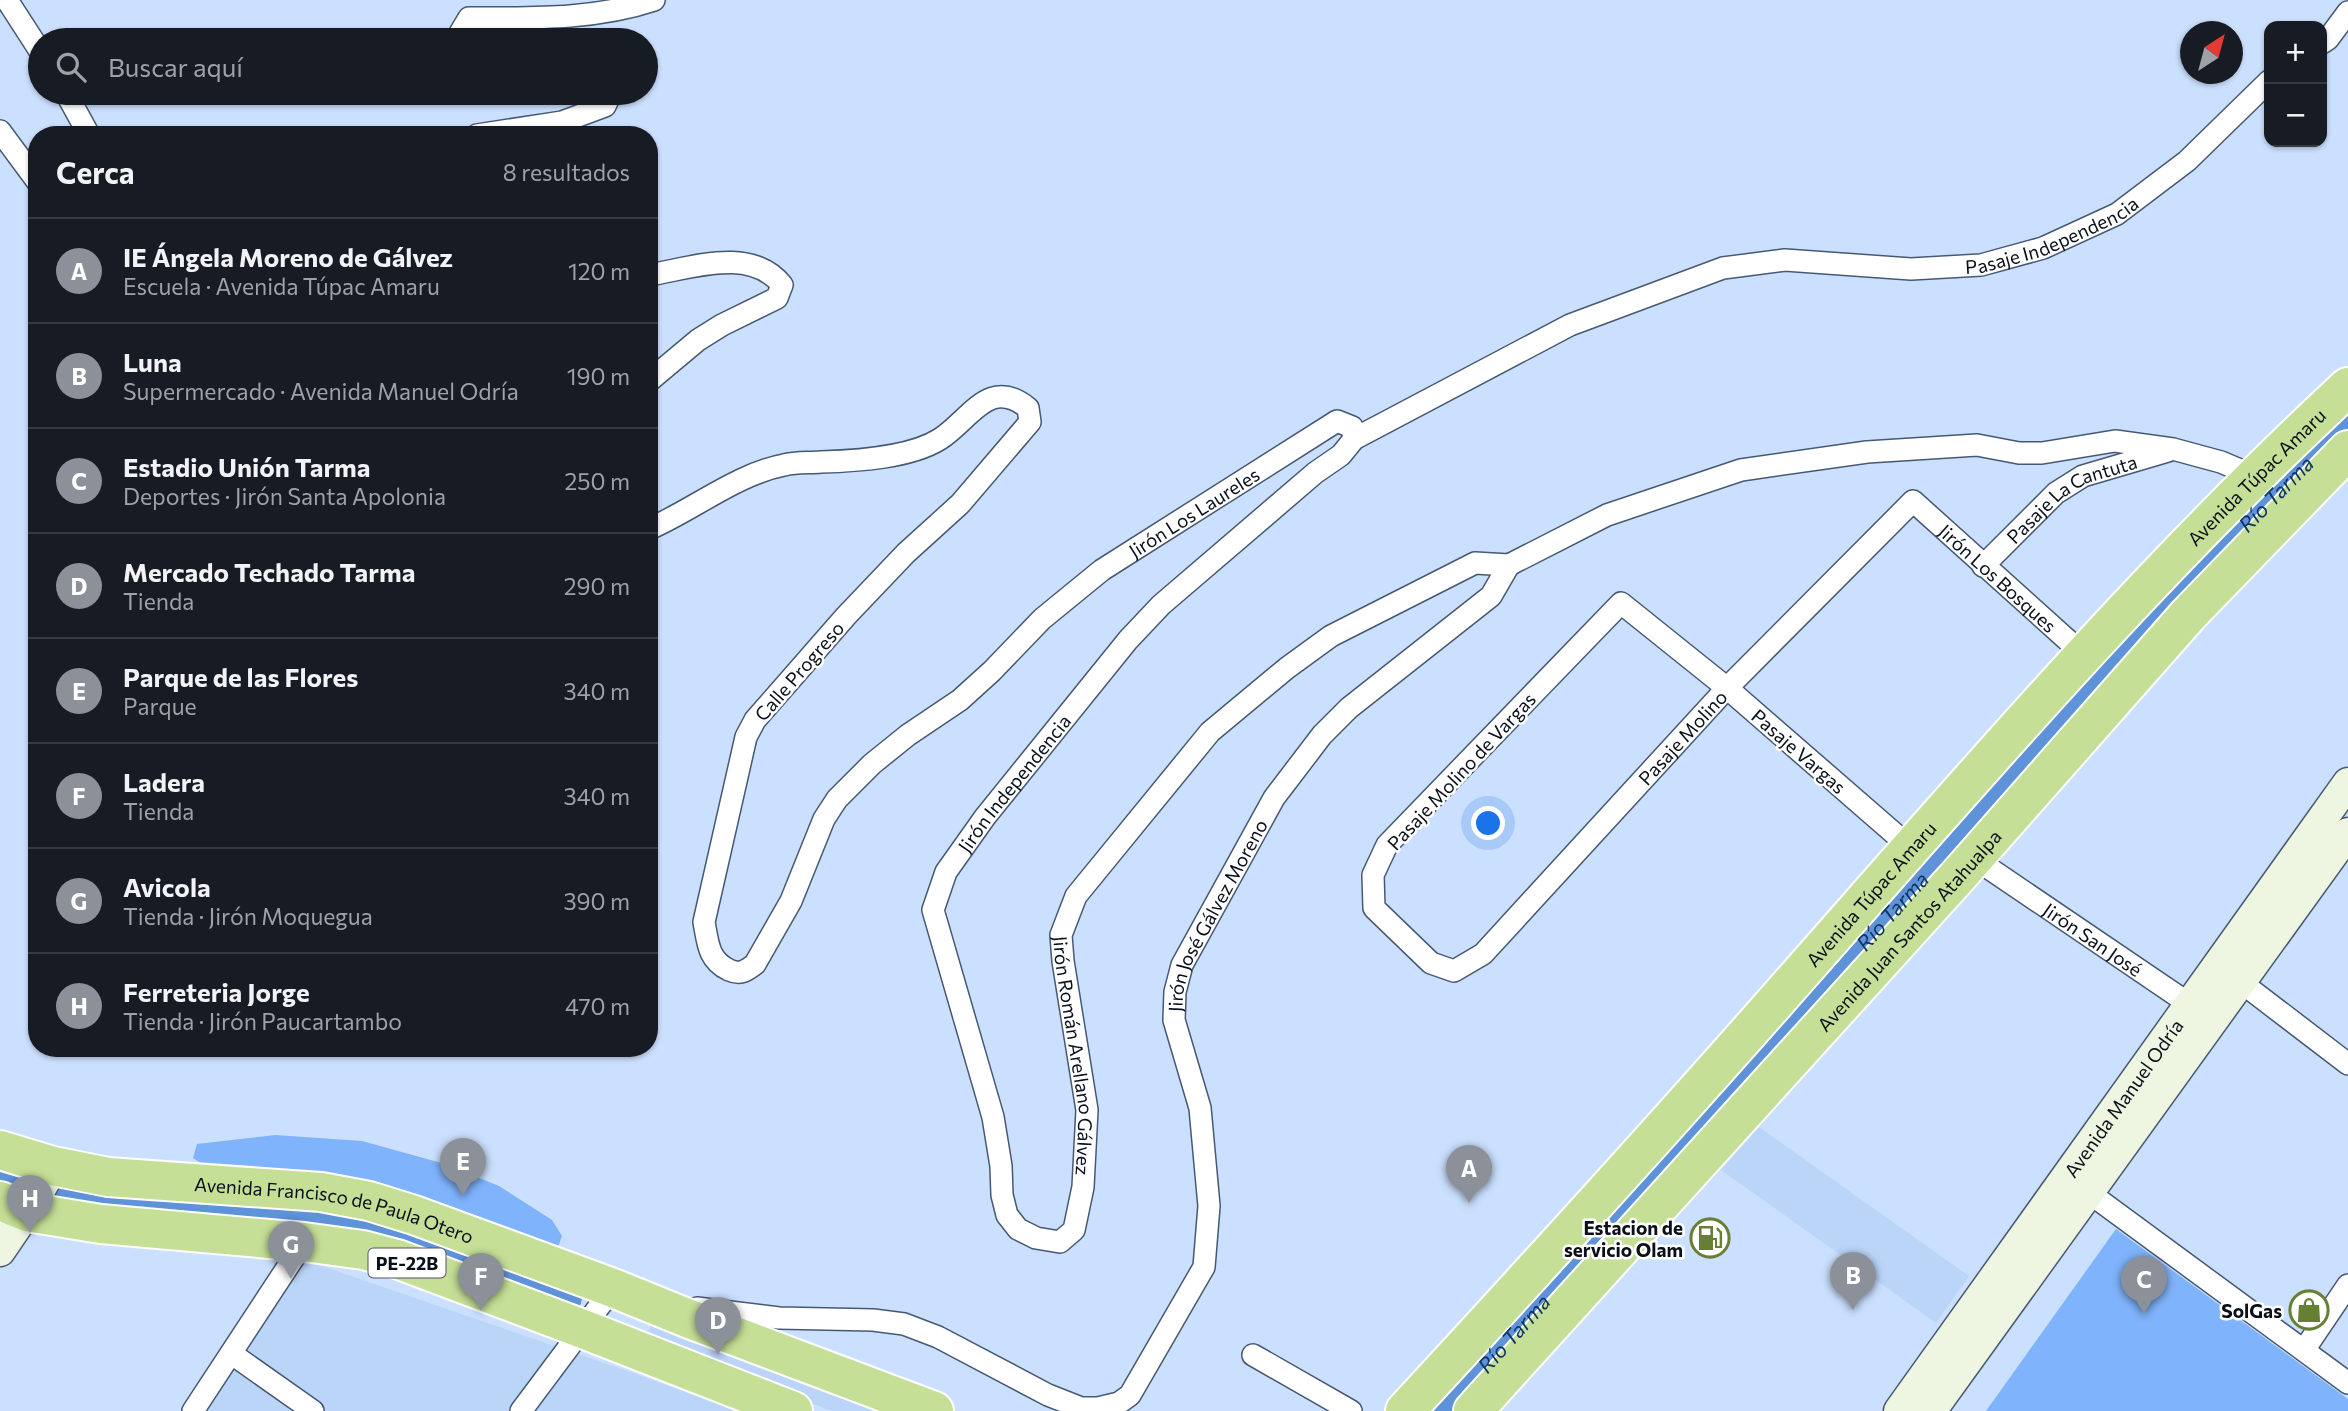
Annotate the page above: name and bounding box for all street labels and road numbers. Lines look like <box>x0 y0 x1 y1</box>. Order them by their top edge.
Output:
street label: Pasaje Independencia <box>1964 191 2142 277</box>
street label: Avenida Túpac Amaru <box>2182 403 2330 550</box>
street label: Pasaje La Cantuta <box>2001 449 2140 548</box>
street label: Jirón Los Laureles <box>1124 462 1263 562</box>
street label: Jirón Los Bosques <box>1935 519 2062 637</box>
street label: Calle Progreso <box>750 617 848 725</box>
street label: Pasaje Molino <box>1633 685 1731 789</box>
street label: Pasaje Molino de Vargas <box>1382 687 1540 855</box>
street label: Pasaje Vargas <box>1747 704 1851 798</box>
street label: Jirón Independencia <box>952 709 1075 856</box>
street label: Jirón José Gálvez Moreno <box>1163 815 1272 1012</box>
street label: Avenida Túpac Amaru <box>1801 816 1940 971</box>
street label: Avenida Juan Santos Atahualpa <box>1812 824 2005 1035</box>
street label: Jirón San José <box>2039 897 2147 981</box>
street label: Jirón Román Arellano Gálvez <box>1050 935 1099 1176</box>
street label: Avenida Manuel Odría <box>2059 1014 2187 1181</box>
street label: Avenida Francisco de Paula Otero <box>194 1172 477 1247</box>
road number: PE-22B <box>368 1248 446 1278</box>

